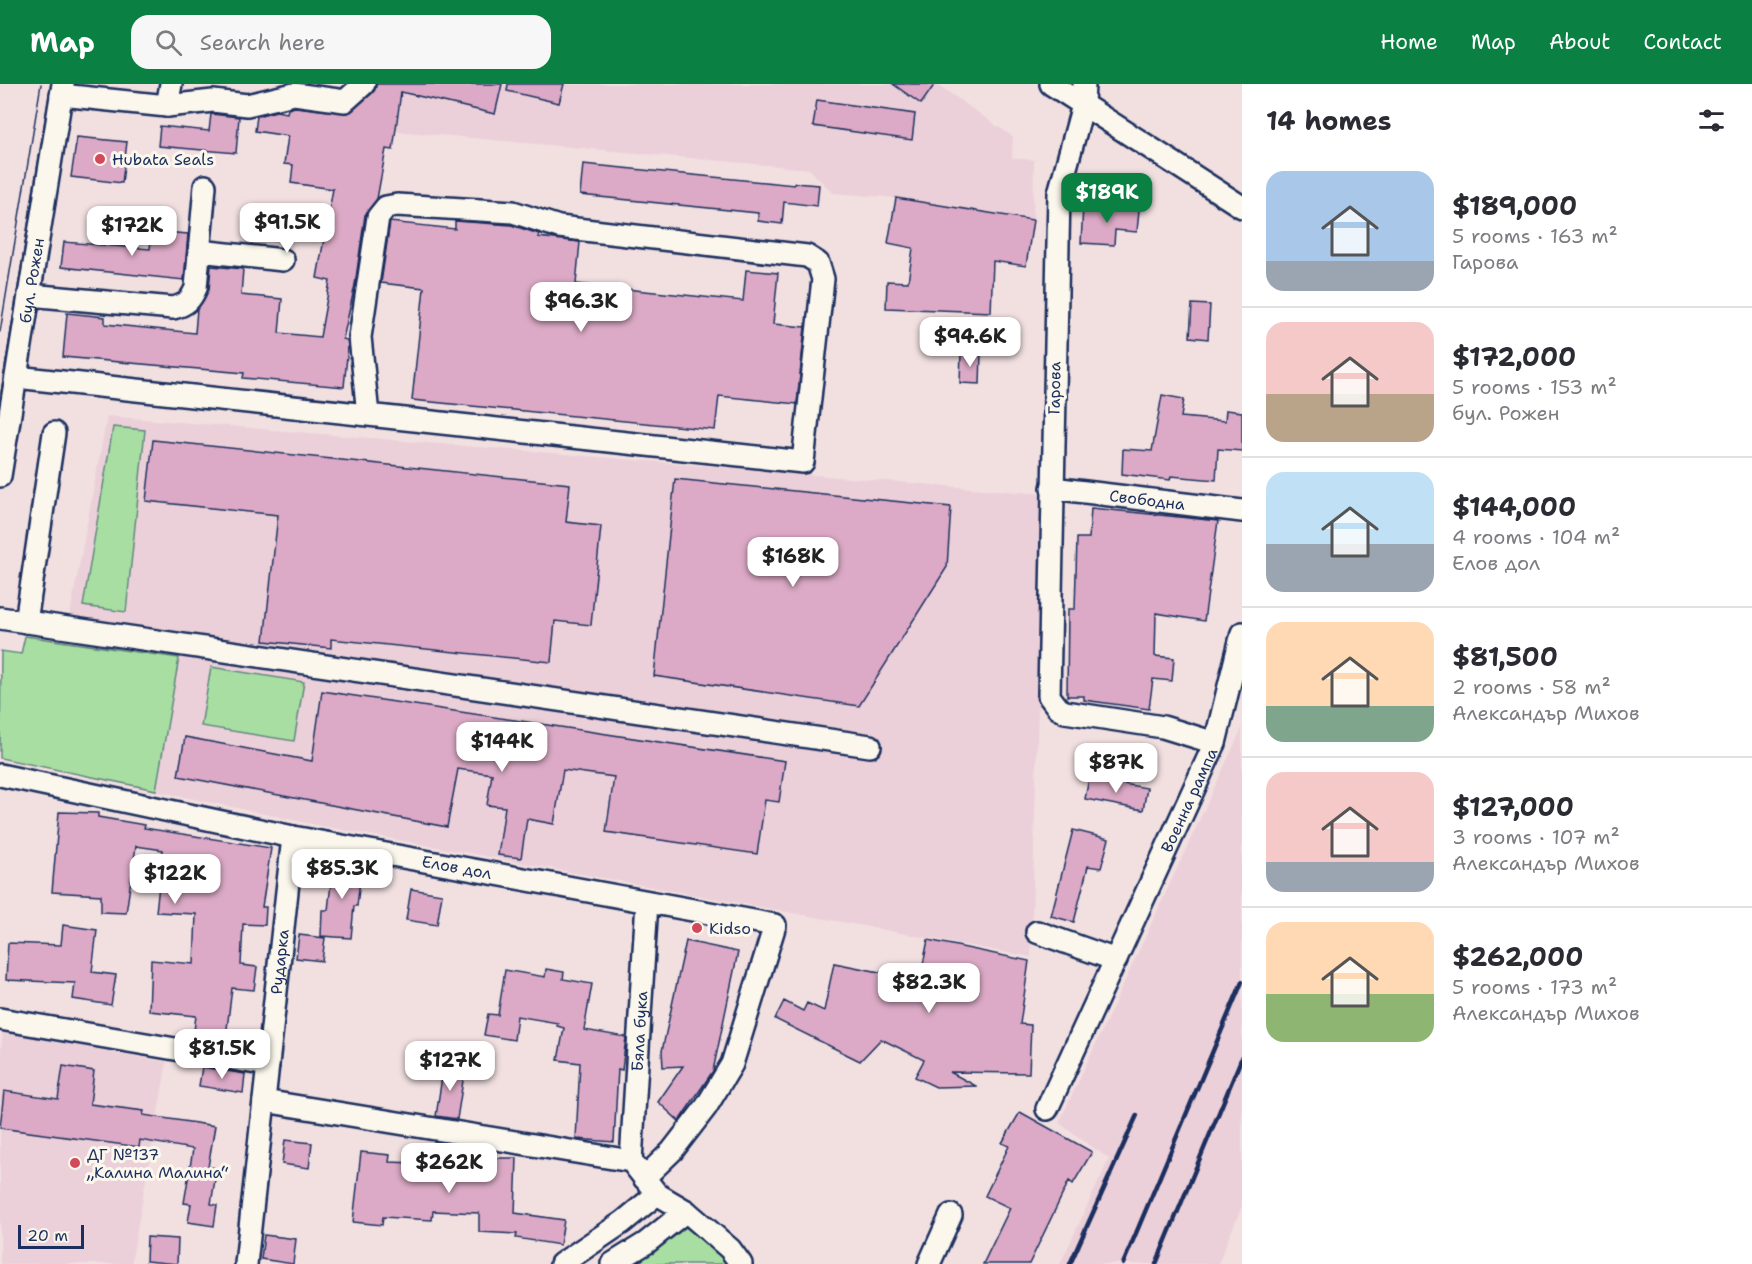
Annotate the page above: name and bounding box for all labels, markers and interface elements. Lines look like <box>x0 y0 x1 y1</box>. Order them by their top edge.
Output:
search box <box>131 15 551 69</box>
text: Map <box>30 23 95 61</box>
icon: search <box>152 26 185 59</box>
text: Search here <box>200 28 325 57</box>
text: Home <box>1380 28 1438 56</box>
text: Map <box>1471 28 1516 56</box>
text: About <box>1549 28 1610 56</box>
text: Contact <box>1643 28 1722 56</box>
text: 14 homes <box>1266 103 1392 138</box>
icon: filters <box>1695 104 1728 137</box>
place label: Hubata Seals <box>112 149 214 170</box>
marker: Hubata Seals <box>93 152 107 166</box>
pin: $189K <box>1065 173 1149 224</box>
text: $189K <box>1075 179 1139 205</box>
text: $189,000 <box>1452 188 1577 223</box>
icon: home <box>1314 195 1386 267</box>
pin: $91.5K <box>238 203 336 254</box>
pin: $172K <box>90 206 174 257</box>
text: $91.5K <box>254 209 320 235</box>
text: $172K <box>101 212 163 238</box>
text: 5 rooms · 163 m² <box>1452 223 1618 249</box>
street label: бул. Рожен <box>15 236 49 325</box>
text: Гарова <box>1452 249 1519 275</box>
pin: $96.3K <box>532 282 630 333</box>
text: $96.3K <box>544 288 618 314</box>
pin: $94.6K <box>921 317 1019 368</box>
text: $94.6K <box>934 323 1006 349</box>
text: $172,000 <box>1452 339 1576 374</box>
icon: home <box>1314 346 1386 418</box>
street label: Гарова <box>1044 361 1065 415</box>
text: 5 rooms · 153 m² <box>1452 374 1617 400</box>
text: бул. Рожен <box>1452 400 1559 426</box>
street label: Свободна <box>1108 485 1186 515</box>
text: $144,000 <box>1452 489 1576 524</box>
icon: home <box>1314 496 1386 568</box>
text: 4 rooms · 104 m² <box>1452 524 1620 550</box>
pin: $168K <box>751 537 835 588</box>
text: $168K <box>761 543 825 569</box>
text: Елов дол <box>1452 550 1540 576</box>
text: $81,500 <box>1452 639 1558 674</box>
icon: home <box>1314 646 1386 718</box>
text: 2 rooms · 58 m² <box>1452 674 1611 700</box>
text: Александър Михов <box>1452 700 1640 726</box>
pin: $144K <box>460 722 544 773</box>
text: $144K <box>470 728 534 754</box>
pin: $87K <box>1080 743 1152 794</box>
street label: Военна рампа <box>1156 744 1222 856</box>
text: $87K <box>1088 749 1144 775</box>
text: $127,000 <box>1452 789 1574 824</box>
icon: home <box>1314 796 1386 868</box>
text: 3 rooms · 107 m² <box>1452 824 1620 850</box>
pin: $85.3K <box>293 849 391 900</box>
text: Александър Михов <box>1452 850 1640 876</box>
street label: Елов дол <box>420 851 493 884</box>
pin: $122K <box>133 854 217 905</box>
text: $85.3K <box>306 855 378 881</box>
text: $122K <box>144 860 206 886</box>
place label: Kidso <box>709 918 751 939</box>
marker: Kidso <box>690 921 704 935</box>
street label: Рударка <box>266 928 294 996</box>
text: $262,000 <box>1452 939 1583 974</box>
icon: home <box>1314 946 1386 1018</box>
pin: $82.3K <box>880 963 978 1014</box>
text: $82.3K <box>892 969 966 995</box>
text: 5 rooms · 173 m² <box>1452 974 1617 1000</box>
street label: Бяла бука <box>627 990 652 1072</box>
text: Александър Михов <box>1452 1000 1640 1026</box>
pin: $81.5K <box>173 1029 271 1080</box>
text: $81.5K <box>188 1035 256 1061</box>
pin: $127K <box>408 1041 492 1092</box>
text: $127K <box>419 1047 481 1073</box>
pin: $262K <box>407 1143 491 1194</box>
place label: ДГ №137 „Калина Малина“ <box>86 1144 229 1183</box>
text: $262K <box>415 1149 483 1175</box>
marker: ДГ №137 „Калина Малина“ <box>68 1156 82 1170</box>
scale bar <box>18 1222 84 1250</box>
text: 20 m <box>27 1225 68 1246</box>

